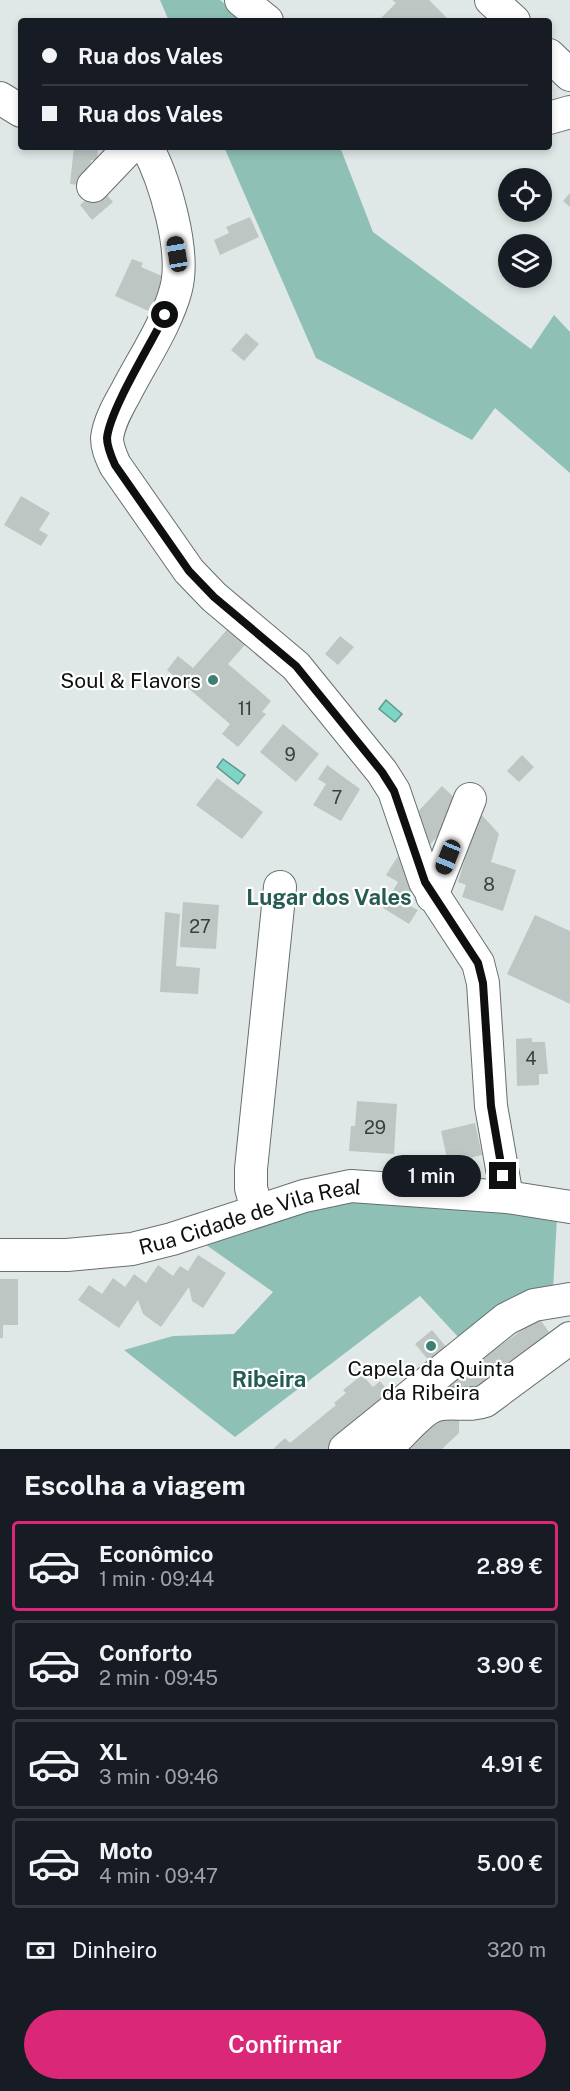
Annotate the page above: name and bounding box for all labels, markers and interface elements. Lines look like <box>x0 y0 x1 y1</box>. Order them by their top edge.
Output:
text: Rua dos Vales <box>78 43 223 69</box>
text: Rua dos Vales <box>78 101 223 127</box>
map controls <box>498 168 552 288</box>
button: locate <box>498 168 552 222</box>
button: layers <box>498 234 552 288</box>
car <box>165 235 189 273</box>
route start <box>151 301 178 328</box>
place label: Soul & Flavors <box>60 668 201 693</box>
marker: Soul & Flavors <box>206 673 220 687</box>
house number: 11 <box>238 698 252 719</box>
house number: 9 <box>284 744 296 765</box>
house number: 7 <box>332 787 342 808</box>
car <box>433 837 463 877</box>
house number: 8 <box>483 874 495 895</box>
district label: Lugar dos Vales <box>246 884 412 910</box>
house number: 27 <box>189 916 211 937</box>
house number: 4 <box>525 1048 537 1069</box>
house number: 29 <box>364 1117 386 1138</box>
callout: 1 min <box>383 1155 482 1197</box>
route end <box>489 1162 516 1189</box>
text: 1 min <box>408 1164 455 1188</box>
street label: Rua Cidade de Vila Real <box>136 1173 362 1259</box>
marker: Capela da Quinta da Ribeira <box>424 1339 438 1353</box>
place label: Capela da Quinta da Ribeira <box>347 1356 515 1405</box>
district label: Ribeira <box>232 1366 306 1392</box>
text: Escolha a viagem <box>24 1469 246 1501</box>
icon: car <box>27 1539 81 1593</box>
text: Econômico <box>99 1541 214 1567</box>
text: 2.89 € <box>476 1553 543 1579</box>
text: 1 min · 09:44 <box>99 1567 214 1591</box>
icon: car <box>27 1638 81 1692</box>
text: Conforto <box>99 1640 192 1666</box>
text: 3.90 € <box>476 1652 543 1678</box>
text: 2 min · 09:45 <box>99 1666 218 1690</box>
icon: car <box>27 1737 81 1791</box>
text: XL <box>99 1739 127 1765</box>
text: 4.91 € <box>481 1751 543 1777</box>
text: 3 min · 09:46 <box>99 1765 219 1789</box>
icon: car <box>27 1836 81 1890</box>
text: Moto <box>99 1838 153 1864</box>
text: 5.00 € <box>476 1850 543 1876</box>
text: 4 min · 09:47 <box>99 1864 218 1888</box>
icon: cash <box>24 1934 57 1967</box>
text: Dinheiro <box>72 1937 157 1963</box>
text: 320 m <box>487 1938 546 1962</box>
button: Confirmar <box>24 2010 546 2079</box>

